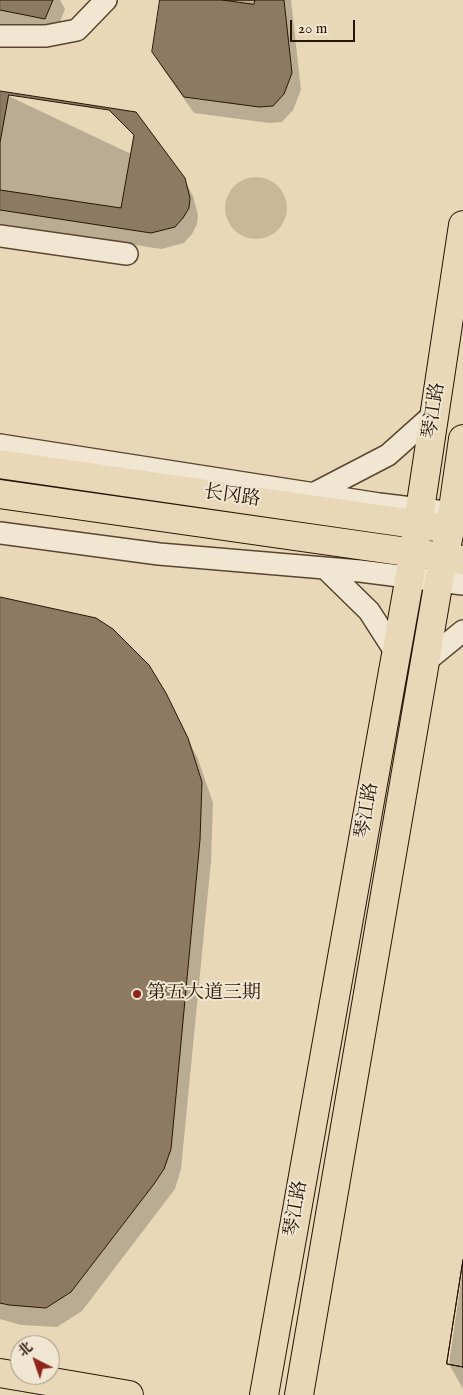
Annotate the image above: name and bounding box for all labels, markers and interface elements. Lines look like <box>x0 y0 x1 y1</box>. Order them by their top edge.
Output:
scale bar <box>293 10 358 42</box>
text: 20 m <box>298 19 327 38</box>
street label: 琴江路 <box>419 381 451 441</box>
street label: 长冈路 <box>202 482 262 512</box>
street label: 琴江路 <box>352 781 384 841</box>
place label: 第五大道三期 <box>147 983 261 1005</box>
marker: 第五大道三期 <box>131 988 143 1000</box>
street label: 琴江路 <box>281 1179 313 1239</box>
north arrow <box>10 1335 60 1385</box>
text: 北 <box>15 1338 37 1361</box>

